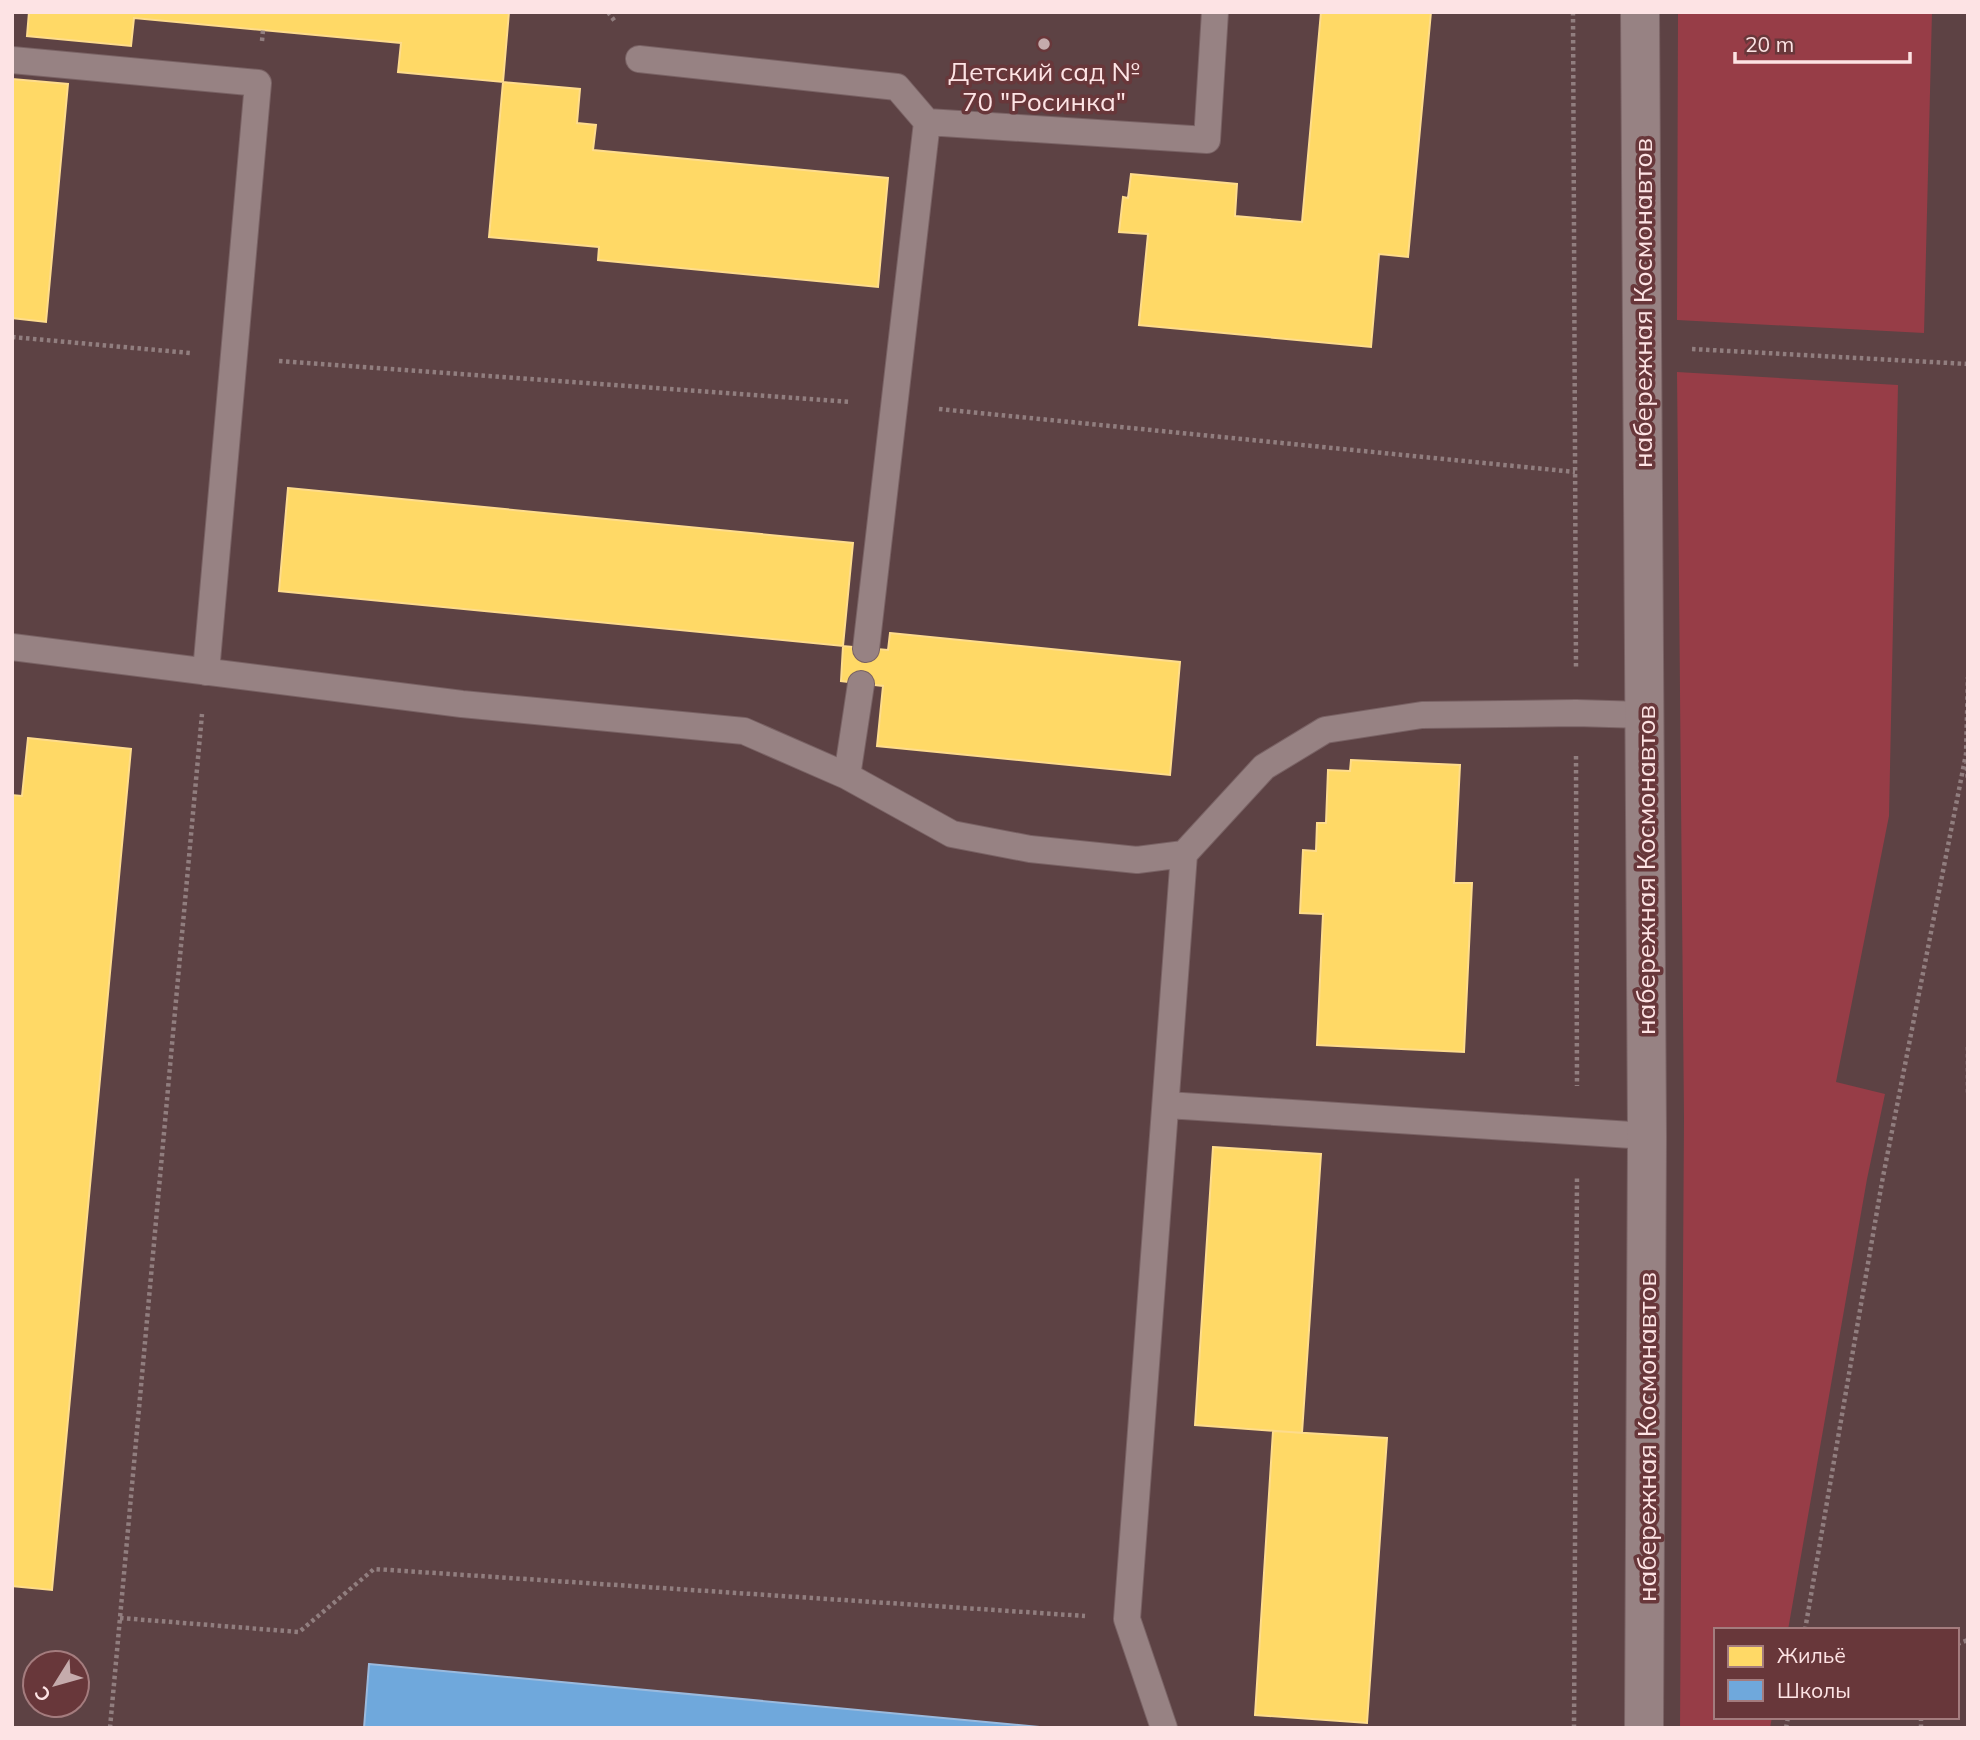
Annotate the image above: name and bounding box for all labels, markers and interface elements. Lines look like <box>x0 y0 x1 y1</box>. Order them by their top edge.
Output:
scale bar <box>1735 21 1910 65</box>
text: 20 m <box>1745 31 1794 57</box>
marker: Детский сад № 70 "Росинка" <box>1036 36 1052 52</box>
place label: Детский сад № 70 "Росинка" <box>948 55 1140 118</box>
street label: набережная Космонавтов <box>1626 138 1659 468</box>
street label: набережная Космонавтов <box>1629 705 1662 1035</box>
street label: набережная Космонавтов <box>1630 1272 1663 1602</box>
legend <box>1714 1628 1959 1719</box>
text: Жильё <box>1777 1642 1846 1668</box>
north arrow <box>21 1649 91 1719</box>
text: Школы <box>1777 1677 1851 1703</box>
text: С <box>29 1682 56 1707</box>

